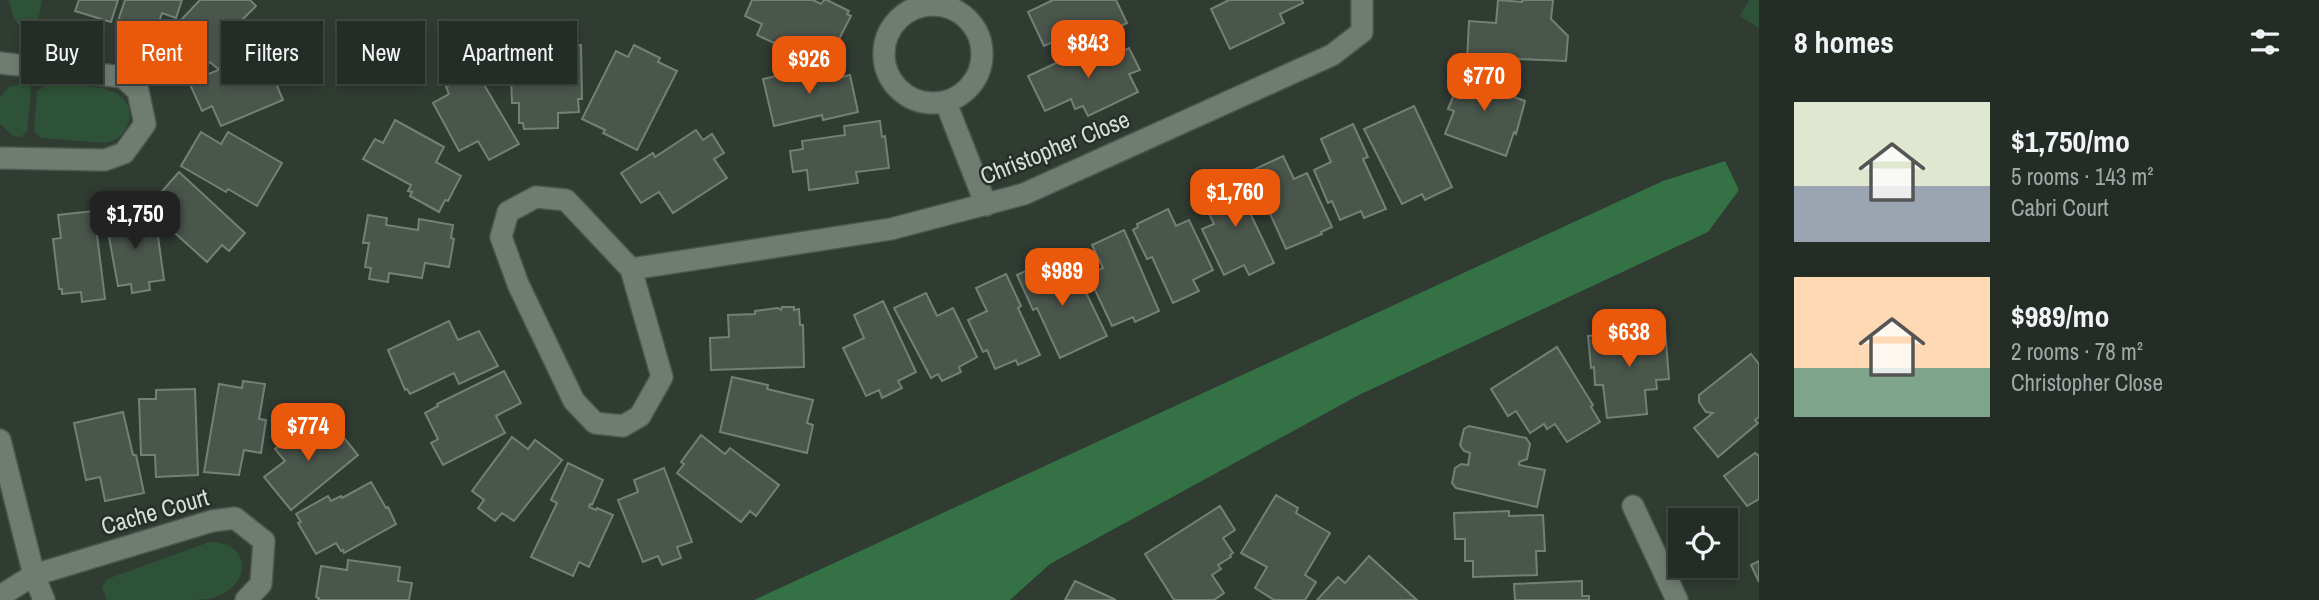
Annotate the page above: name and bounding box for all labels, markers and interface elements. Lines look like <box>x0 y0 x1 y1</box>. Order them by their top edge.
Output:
pin: $843 <box>1047 20 1129 80</box>
chip: Buy <box>21 21 103 84</box>
chip: Rent <box>117 21 207 84</box>
chip: Filters <box>221 21 323 84</box>
chip: New <box>337 21 425 84</box>
chip: Apartment <box>439 21 577 84</box>
text: 8 homes <box>1794 22 1894 62</box>
icon: filters <box>2246 23 2284 61</box>
text: $843 <box>1067 27 1109 58</box>
pin: $926 <box>768 36 850 96</box>
text: $926 <box>788 43 830 74</box>
pin: $770 <box>1443 54 1525 113</box>
text: $770 <box>1463 60 1505 91</box>
street label: Christopher Close <box>975 103 1134 192</box>
text: $1,750/mo <box>2011 121 2130 161</box>
icon: home <box>1850 130 1934 214</box>
text: 5 rooms · 143 m² <box>2011 161 2154 192</box>
pin: $1,760 <box>1178 170 1292 229</box>
text: $1,760 <box>1206 176 1264 207</box>
pin: $1,750 <box>78 191 192 251</box>
text: Cabri Court <box>2011 192 2108 223</box>
text: $1,750 <box>106 198 164 229</box>
pin: $989 <box>1021 248 1103 308</box>
text: $989 <box>1041 255 1083 286</box>
text: $989/mo <box>2011 296 2109 336</box>
icon: home <box>1850 305 1934 389</box>
pin: $638 <box>1588 310 1670 369</box>
text: $638 <box>1608 316 1650 347</box>
text: 2 rooms · 78 m² <box>2011 336 2143 367</box>
text: Christopher Close <box>2011 367 2163 398</box>
pin: $774 <box>267 404 349 463</box>
text: $774 <box>287 410 329 441</box>
street label: Cache Court <box>97 480 213 542</box>
map controls <box>1668 508 1738 578</box>
button: locate <box>1668 508 1738 578</box>

